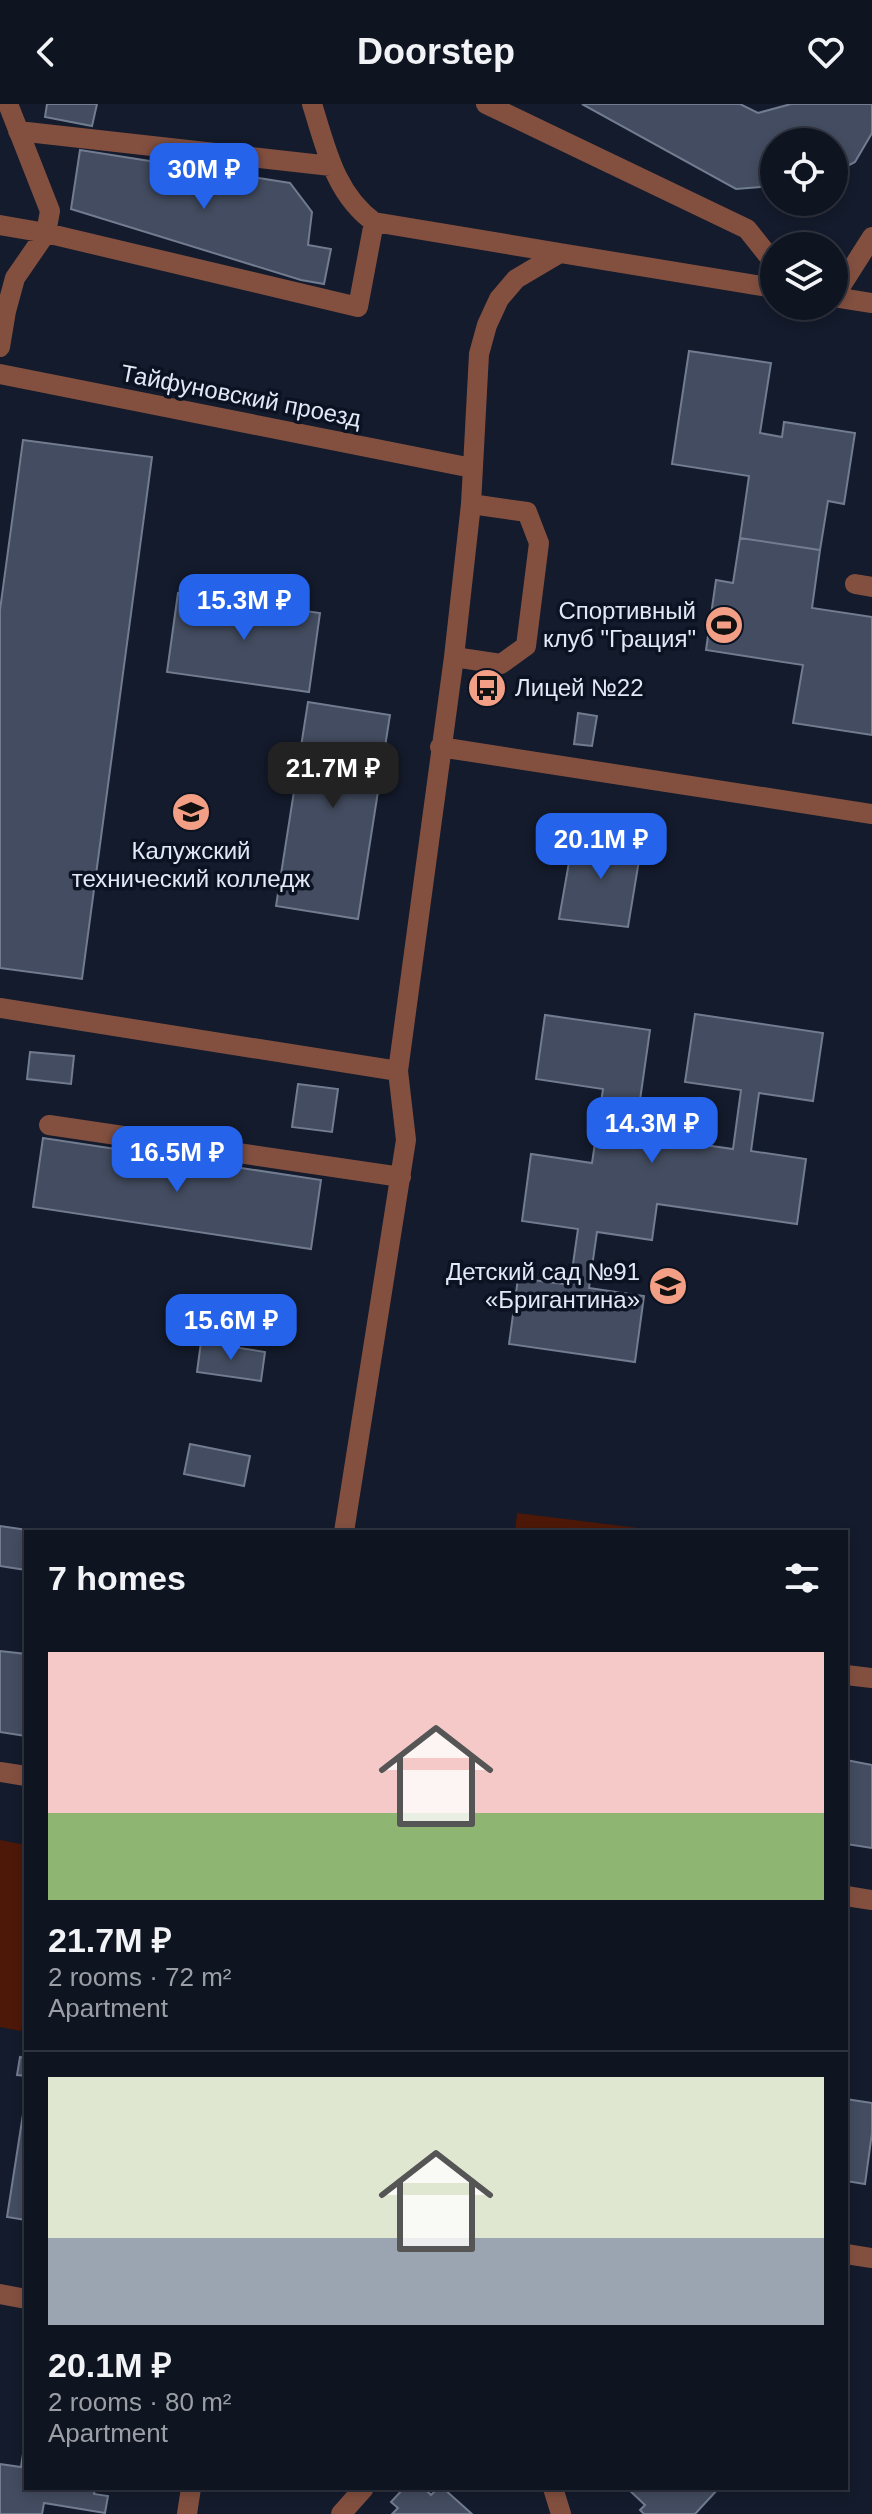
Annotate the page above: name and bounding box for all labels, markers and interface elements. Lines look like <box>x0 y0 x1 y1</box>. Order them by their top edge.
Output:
icon: back <box>24 30 68 74</box>
icon: heart <box>804 30 848 74</box>
text: Doorstep <box>357 31 515 72</box>
map controls <box>760 128 848 320</box>
button: locate <box>760 128 848 216</box>
pin: 30M ₽ <box>148 143 260 211</box>
text: 30M ₽ <box>168 154 240 184</box>
button: layers <box>760 232 848 320</box>
street label: Тайфуновский проезд <box>119 359 363 432</box>
pin: 15.3M ₽ <box>170 574 318 642</box>
text: 15.3M ₽ <box>197 585 291 615</box>
place label: Спортивный клуб "Грация" <box>543 597 696 652</box>
sports icon: Спортивный клуб "Грация" <box>703 604 745 646</box>
bus stop icon: Лицей №22 <box>466 667 508 709</box>
place label: Лицей №22 <box>515 674 644 701</box>
pin: 21.7M ₽ <box>259 742 407 810</box>
text: 21.7M ₽ <box>286 753 380 783</box>
school or university icon: Калужский технический колледж <box>170 791 212 833</box>
pin: 20.1M ₽ <box>527 813 675 881</box>
text: 20.1M ₽ <box>554 824 648 854</box>
place label: Калужский технический колледж <box>72 837 310 892</box>
pin: 14.3M ₽ <box>578 1097 726 1165</box>
text: 14.3M ₽ <box>605 1108 699 1138</box>
pin: 16.5M ₽ <box>103 1126 251 1194</box>
text: 16.5M ₽ <box>130 1137 224 1167</box>
place label: Детский сад №91 «Бригантина» <box>446 1258 640 1313</box>
school or university icon: Детский сад №91 «Бригантина» <box>647 1265 689 1307</box>
pin: 15.6M ₽ <box>157 1294 305 1362</box>
text: 15.6M ₽ <box>184 1305 278 1335</box>
icon: filters <box>780 1556 824 1600</box>
text: 7 homes <box>48 1559 186 1597</box>
icon: home <box>364 1704 508 1848</box>
text: 21.7M ₽ <box>48 1921 172 1959</box>
text: 2 rooms · 72 m² <box>48 1962 232 1992</box>
text: Apartment <box>48 1993 168 2023</box>
icon: home <box>364 2129 508 2273</box>
text: 20.1M ₽ <box>48 2346 172 2384</box>
text: 2 rooms · 80 m² <box>48 2387 232 2417</box>
text: Apartment <box>48 2418 168 2448</box>

